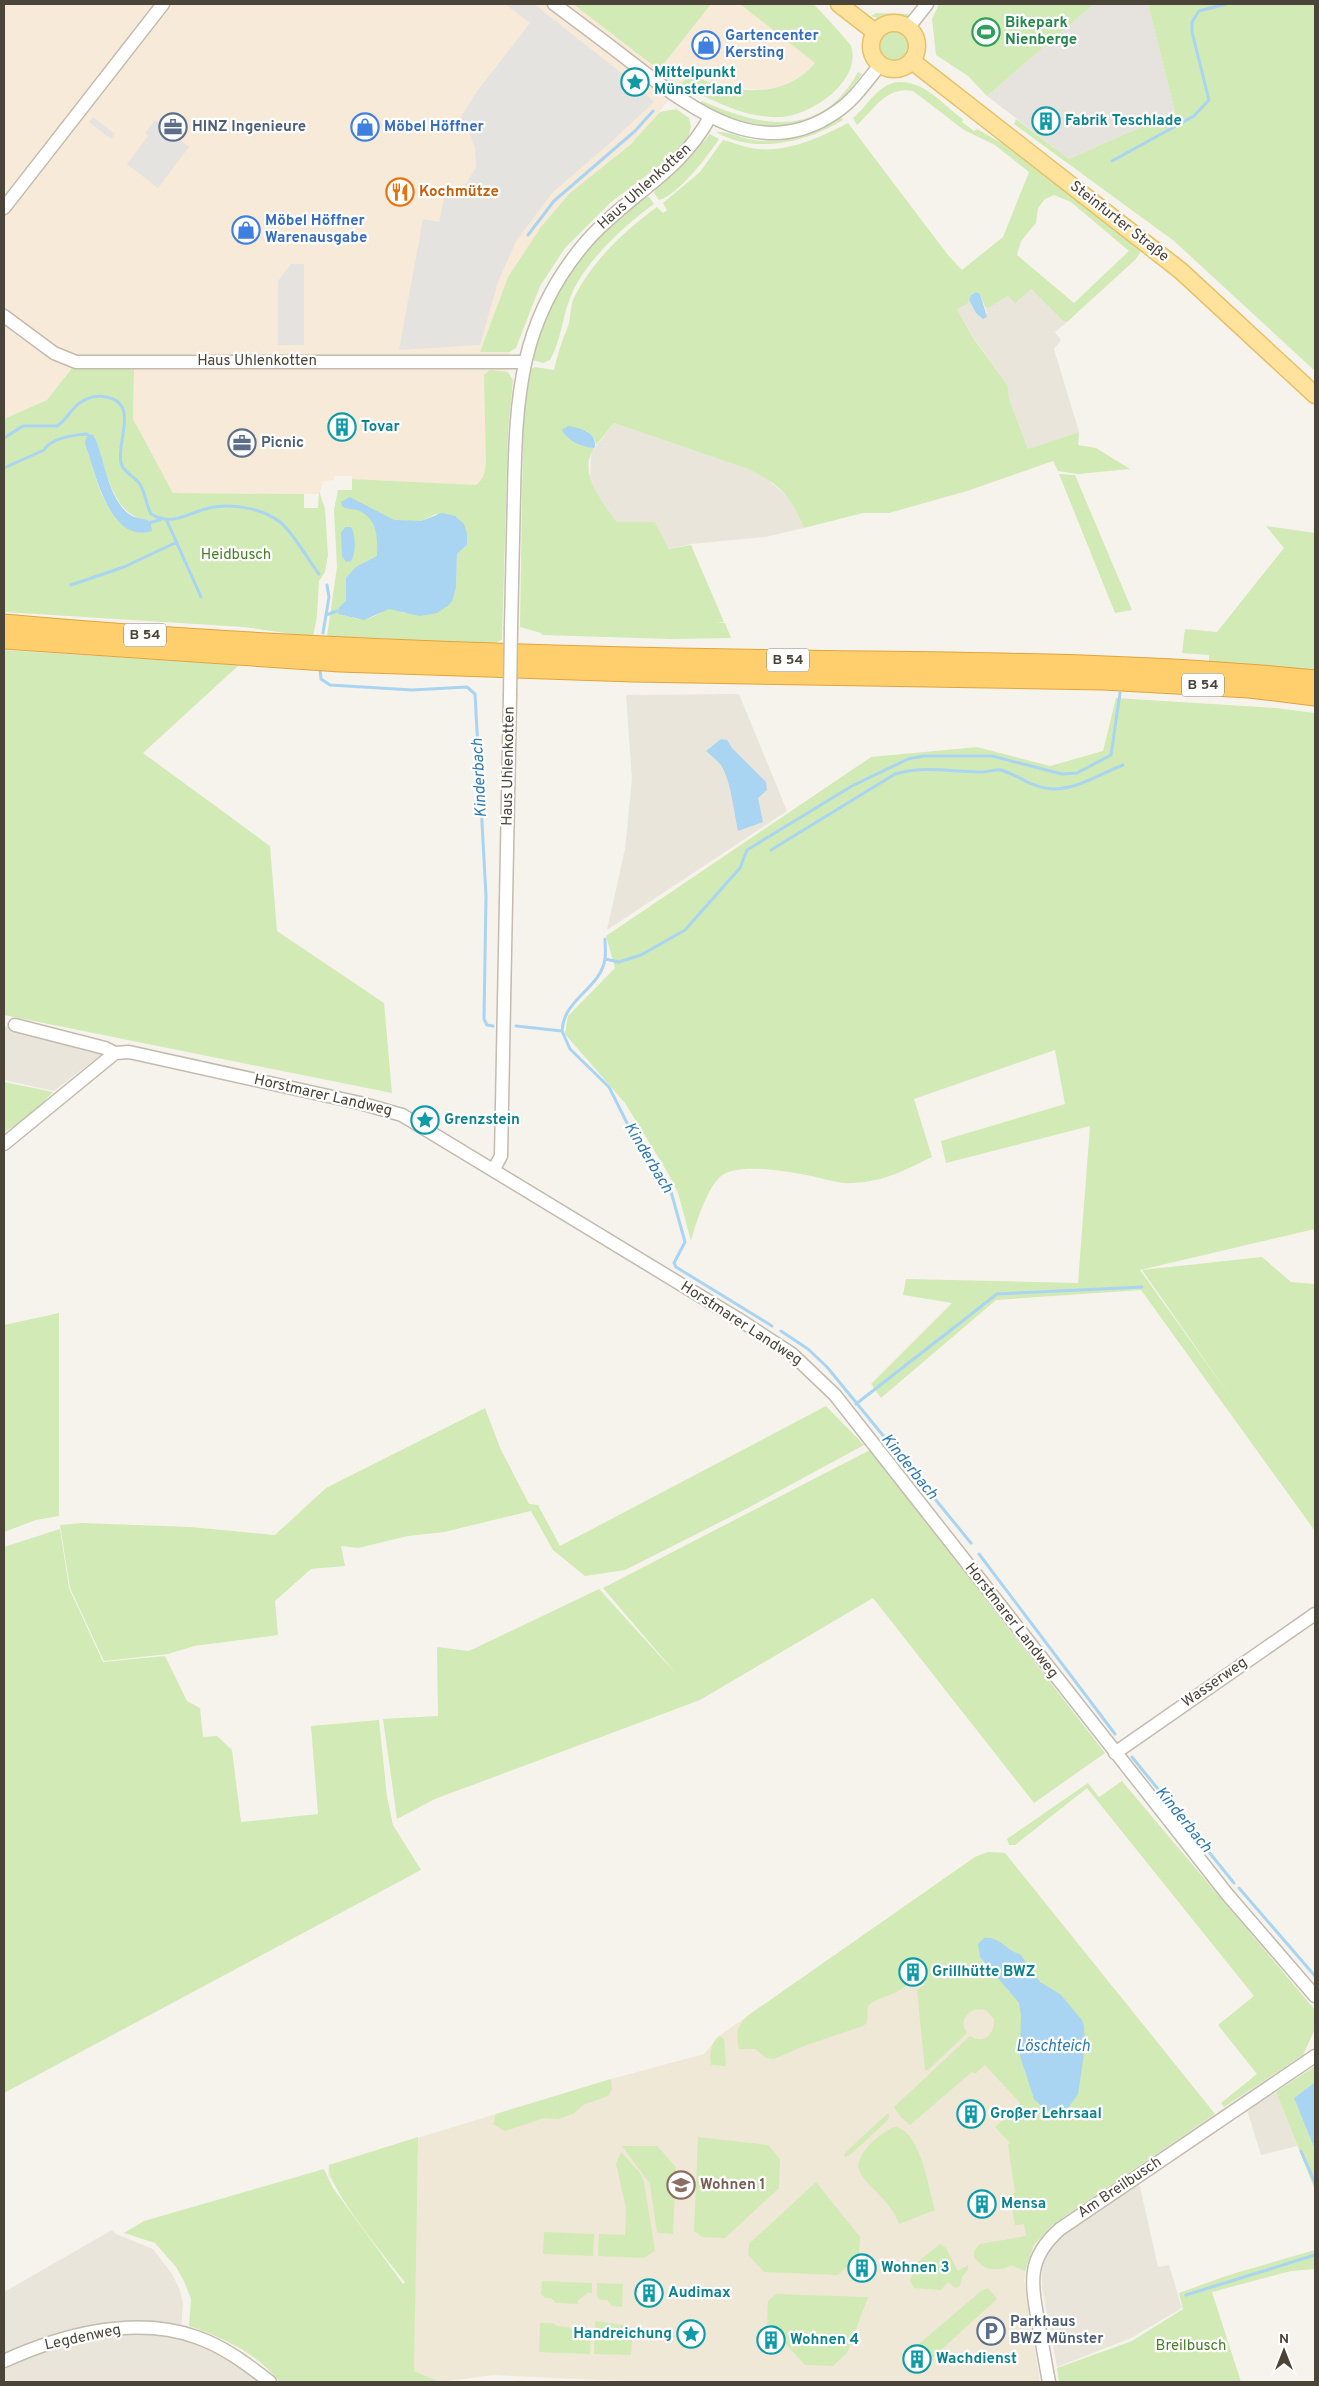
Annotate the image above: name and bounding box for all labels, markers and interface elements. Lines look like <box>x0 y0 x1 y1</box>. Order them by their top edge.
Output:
place label: Bikepark Nienberge <box>1005 14 1077 50</box>
sports icon: Bikepark Nienberge <box>971 17 1001 47</box>
place label: Gartencenter Kersting <box>725 27 820 63</box>
shop icon: Gartencenter Kersting <box>691 30 721 60</box>
place label: Mittelpunkt Münsterland <box>654 64 742 100</box>
place icon: Mittelpunkt Münsterland <box>620 67 650 97</box>
building icon: Fabrik Teschlade <box>1031 106 1061 136</box>
office icon: HINZ Ingenieure <box>158 112 188 142</box>
shop icon: Möbel Höffner <box>350 112 380 142</box>
place label: Fabrik Teschlade <box>1065 112 1182 131</box>
place label: HINZ Ingenieure <box>192 118 306 137</box>
place label: Möbel Höffner <box>384 118 485 137</box>
street label: Haus Uhlenkotten <box>594 140 696 234</box>
restaurant icon: Kochmütze <box>385 177 415 207</box>
street label: Steinfurter Straße <box>1066 177 1172 267</box>
place label: Kochmütze <box>419 183 499 202</box>
place label: Möbel Höffner Warenausgabe <box>265 212 367 248</box>
shop icon: Möbel Höffner Warenausgabe <box>231 215 261 245</box>
street label: Haus Uhlenkotten <box>197 352 317 371</box>
building icon: Tovar <box>327 412 357 442</box>
place label: Tovar <box>361 418 400 437</box>
office icon: Picnic <box>227 428 257 458</box>
place label: Picnic <box>261 434 304 453</box>
park label: Heidbusch <box>201 546 271 565</box>
road number: B 54 <box>124 624 166 646</box>
road number: B 54 <box>767 648 809 672</box>
road number: B 54 <box>1182 674 1224 696</box>
street label: Haus Uhlenkotten <box>498 706 520 826</box>
water label: Kinderbach <box>468 738 492 818</box>
street label: Horstmarer Landweg <box>252 1071 394 1121</box>
place icon: Grenzstein <box>410 1105 440 1135</box>
place label: Grenzstein <box>444 1111 520 1130</box>
water label: Kinderbach <box>619 1119 677 1197</box>
street label: Horstmarer Landweg <box>677 1278 805 1370</box>
water label: Kinderbach <box>876 1430 942 1504</box>
street label: Horstmarer Landweg <box>960 1559 1062 1683</box>
street label: Wasserweg <box>1179 1654 1251 1712</box>
water label: Kinderbach <box>1150 1783 1216 1857</box>
building icon: Grillhütte BWZ <box>898 1957 928 1987</box>
place label: Grillhütte BWZ <box>932 1963 1035 1982</box>
water label: Löschteich <box>1016 2037 1090 2057</box>
building icon: Großer Lehrsaal <box>956 2099 986 2129</box>
place label: Großer Lehrsaal <box>990 2105 1102 2124</box>
street label: Am Breilbusch <box>1074 2153 1166 2223</box>
school or university icon: Wohnen 1 <box>666 2170 696 2200</box>
place label: Wohnen 1 <box>700 2176 766 2195</box>
building icon: Mensa <box>967 2189 997 2219</box>
place label: Mensa <box>1001 2195 1046 2214</box>
building icon: Wohnen 3 <box>847 2253 877 2283</box>
place label: Wohnen 3 <box>881 2259 950 2278</box>
building icon: Audimax <box>634 2278 664 2308</box>
place label: Audimax <box>668 2284 731 2303</box>
place label: Parkhaus BWZ Münster <box>1010 2313 1104 2349</box>
parking icon: Parkhaus BWZ Münster <box>976 2316 1006 2346</box>
place icon: Handreichung <box>676 2319 706 2349</box>
street label: Legdenweg <box>43 2321 123 2355</box>
place label: Handreichung <box>573 2325 672 2344</box>
building icon: Wohnen 4 <box>756 2325 786 2355</box>
north arrow <box>1259 2326 1309 2376</box>
place label: Wohnen 4 <box>790 2331 859 2350</box>
text: N <box>1279 2331 1289 2348</box>
park label: Breilbusch <box>1156 2337 1226 2356</box>
building icon: Wachdienst <box>902 2344 932 2374</box>
place label: Wachdienst <box>936 2350 1017 2369</box>

